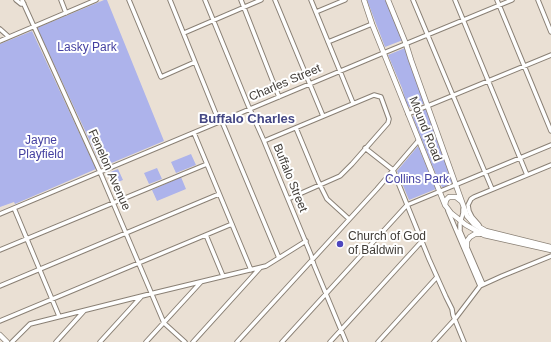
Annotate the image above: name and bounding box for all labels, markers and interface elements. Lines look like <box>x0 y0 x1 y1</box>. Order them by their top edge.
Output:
park label: Lasky Park <box>57 41 117 55</box>
street label: Charles Street <box>247 61 323 105</box>
street label: Mound Road <box>405 94 445 164</box>
district label: Buffalo Charles <box>199 111 295 127</box>
street label: Fenelon Avenue <box>85 127 133 213</box>
park label: Jayne Playfield <box>18 134 64 162</box>
street label: Buffalo Street <box>270 142 310 214</box>
park label: Collins Park <box>385 173 449 187</box>
place label: Church of God of Baldwin <box>348 230 426 258</box>
marker: Church of God of Baldwin <box>335 239 345 249</box>

